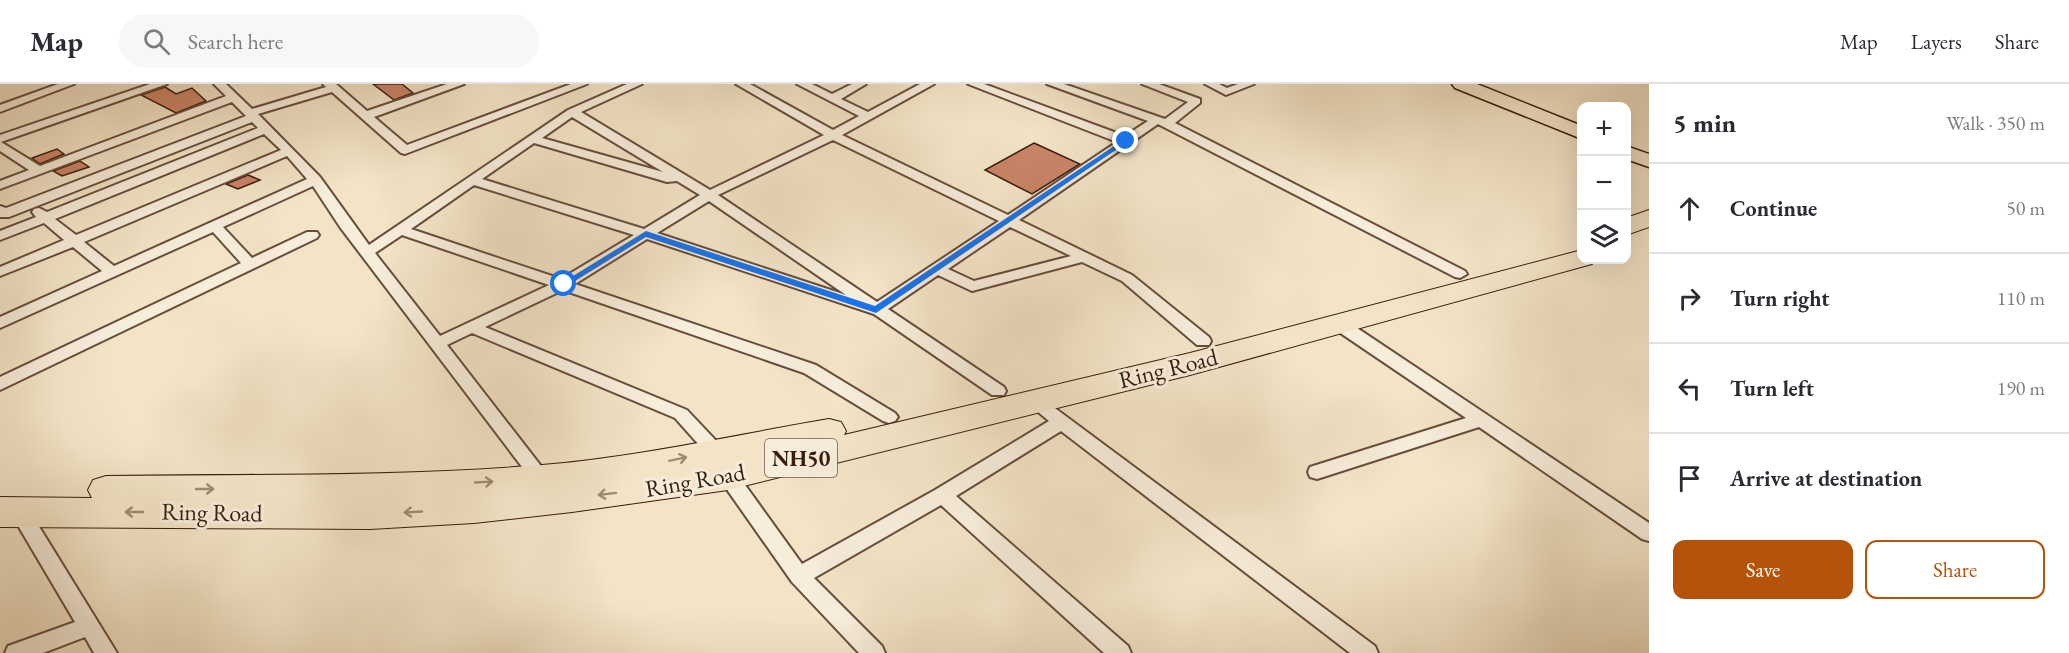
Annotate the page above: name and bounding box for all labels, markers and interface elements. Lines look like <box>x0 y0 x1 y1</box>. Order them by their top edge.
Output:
search box <box>119 14 539 68</box>
text: Map <box>30 23 83 59</box>
icon: search <box>140 25 173 58</box>
text: Search here <box>188 27 283 56</box>
text: Map <box>1840 28 1878 55</box>
text: Layers <box>1911 28 1962 55</box>
text: Share <box>1995 28 2039 55</box>
map controls <box>1577 102 1631 264</box>
button: + <box>1577 102 1631 156</box>
text: 5 min <box>1673 106 1736 140</box>
text: Walk · 350 m <box>1946 110 2045 136</box>
route end <box>1112 127 1138 153</box>
button: − <box>1577 156 1631 210</box>
icon: ahead <box>1673 192 1706 225</box>
text: Continue <box>1730 194 1817 223</box>
text: 50 m <box>2006 195 2045 221</box>
button: layers <box>1577 210 1631 264</box>
route start <box>550 270 576 296</box>
icon: right <box>1673 282 1706 315</box>
text: Turn right <box>1730 284 1829 313</box>
text: 110 m <box>1997 285 2045 311</box>
street label: Ring Road <box>1115 341 1222 395</box>
icon: left <box>1673 372 1706 405</box>
text: Turn left <box>1730 374 1814 403</box>
text: 190 m <box>1997 375 2045 401</box>
road number: NH50 <box>765 439 837 477</box>
one-way arrow <box>668 452 687 464</box>
street label: Ring Road <box>643 456 748 504</box>
icon: arrive <box>1673 462 1706 495</box>
text: Arrive at destination <box>1730 464 1922 493</box>
one-way arrow <box>474 476 494 487</box>
one-way arrow <box>195 483 215 495</box>
one-way arrow <box>597 489 617 500</box>
street label: Ring Road <box>161 496 264 528</box>
one-way arrow <box>124 506 144 518</box>
one-way arrow <box>403 506 423 517</box>
button: Save <box>1673 540 1853 599</box>
button: Share <box>1865 540 2045 599</box>

